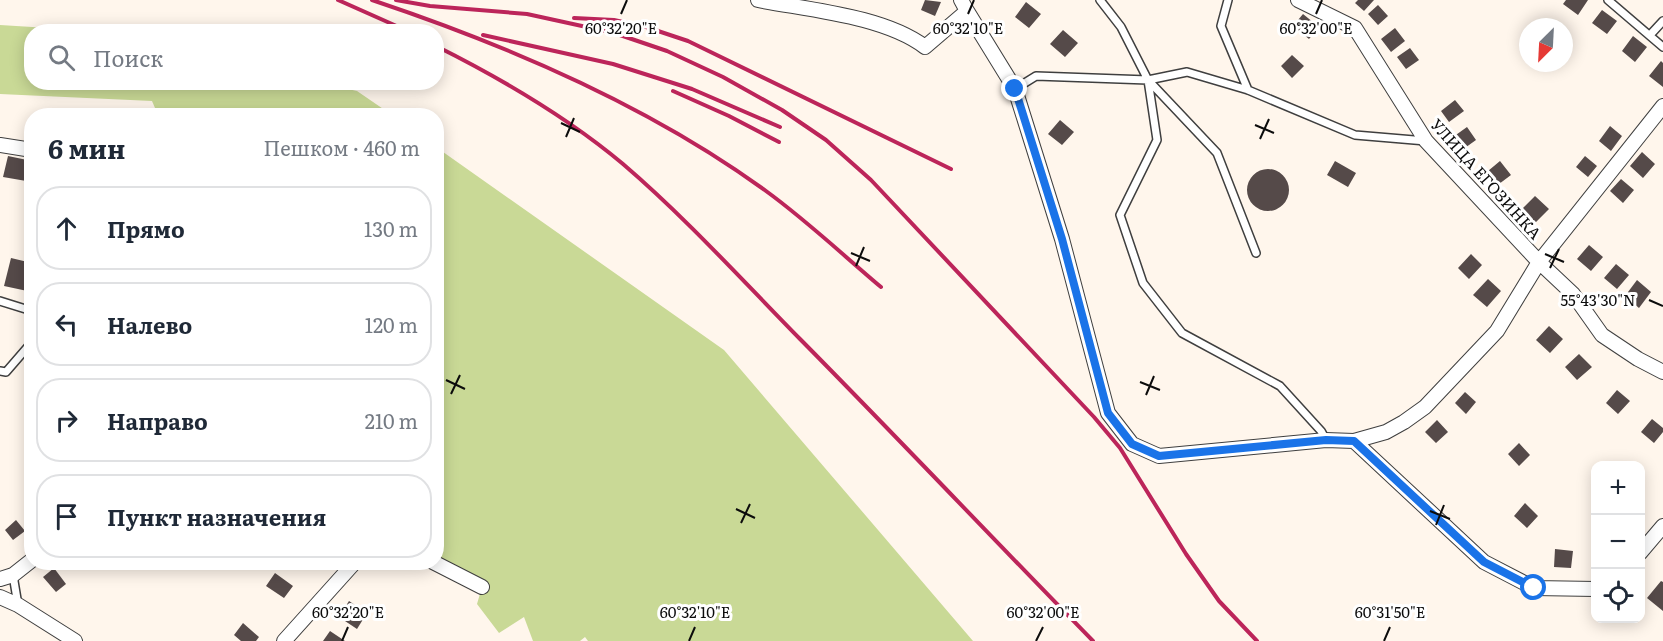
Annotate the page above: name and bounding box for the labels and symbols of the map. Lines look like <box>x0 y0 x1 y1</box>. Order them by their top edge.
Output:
text: 60°32'20"E <box>585 16 657 39</box>
text: 60°32'10"E <box>933 16 1003 39</box>
text: 60°32'00"E <box>1279 16 1353 39</box>
north arrow <box>1519 18 1573 72</box>
route end <box>1001 75 1027 101</box>
street label: УЛИЦА ЕГОЗИНКА <box>1426 113 1548 244</box>
text: 55°43'30"N <box>1560 288 1636 311</box>
route start <box>1520 574 1546 600</box>
text: 60°32'20"E <box>312 600 384 623</box>
text: 60°32'10"E <box>660 600 730 623</box>
text: 60°32'00"E <box>1006 600 1080 623</box>
text: 60°31'50"E <box>1355 600 1425 623</box>

